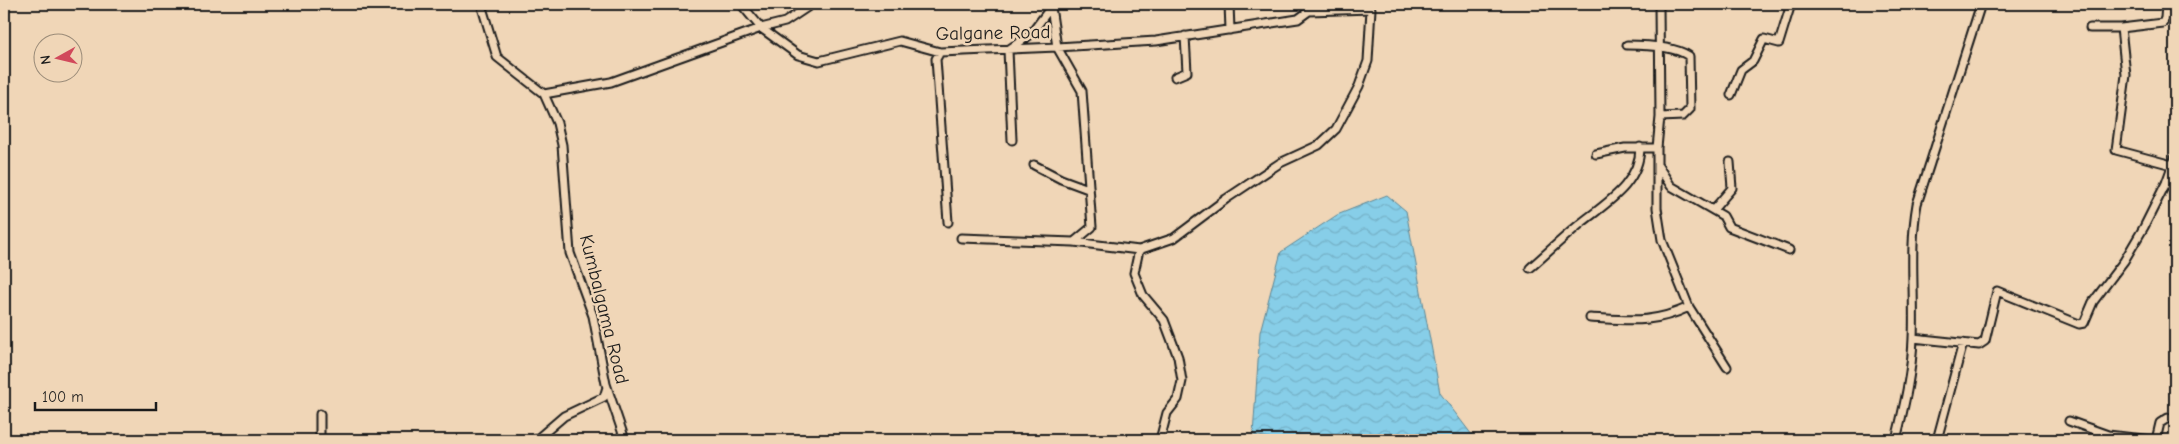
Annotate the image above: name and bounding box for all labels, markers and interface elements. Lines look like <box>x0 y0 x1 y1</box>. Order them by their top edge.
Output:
street label: Galgane Road <box>935 21 1051 45</box>
north arrow <box>32 32 82 82</box>
text: N <box>37 54 55 65</box>
street label: Kumbalgama Road <box>575 232 633 386</box>
scale bar <box>35 379 156 411</box>
text: 100 m <box>42 388 84 406</box>

